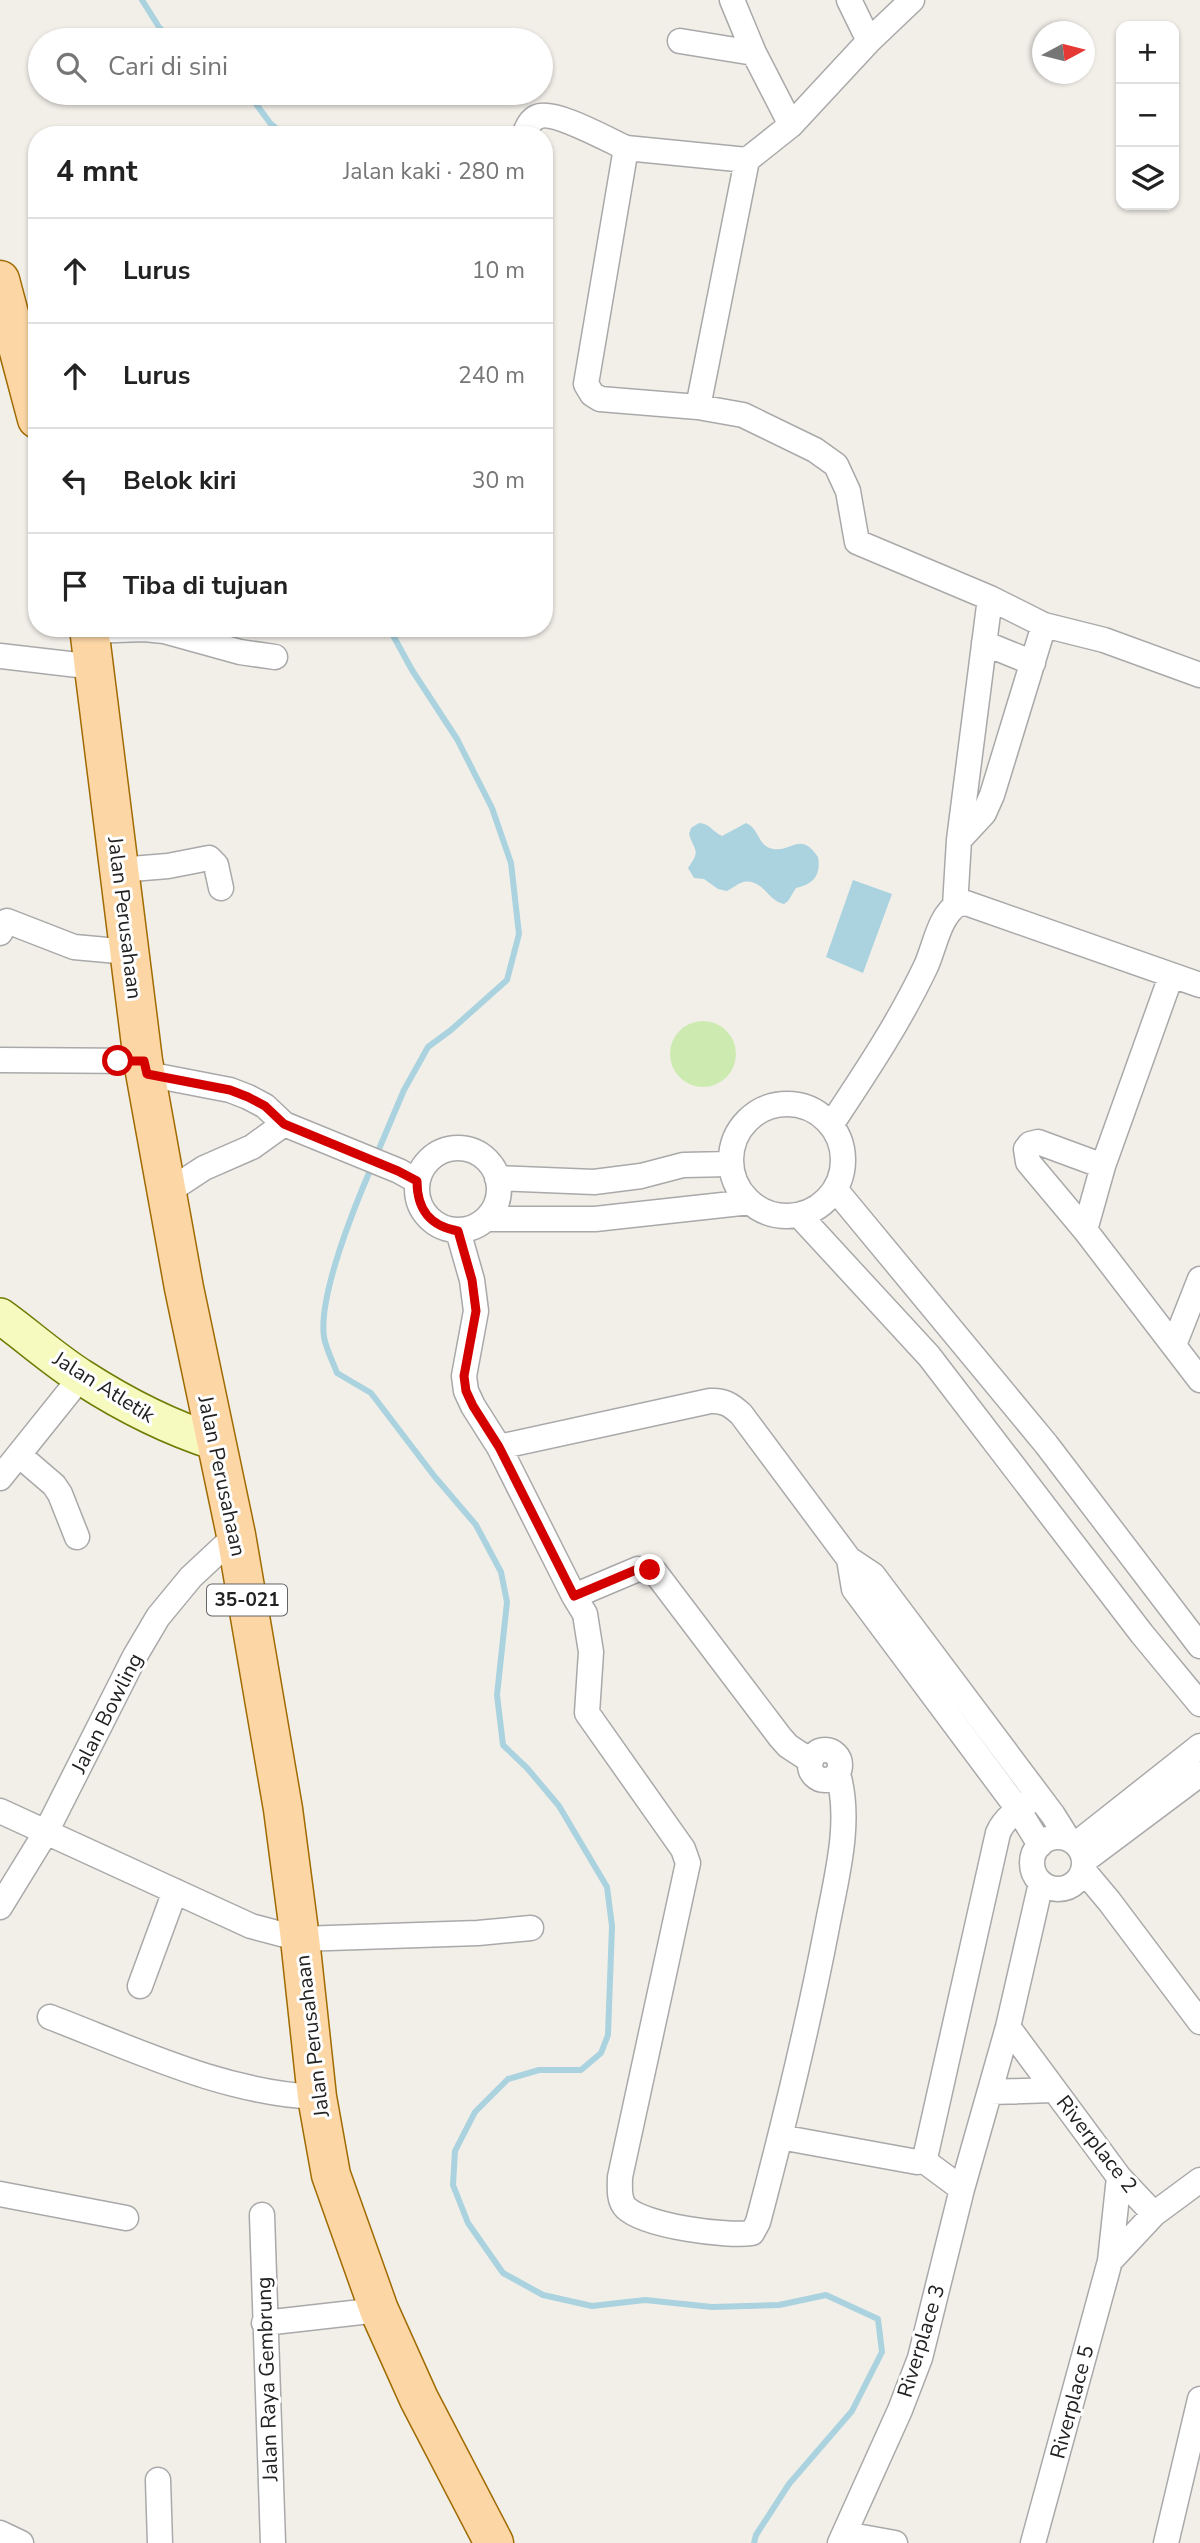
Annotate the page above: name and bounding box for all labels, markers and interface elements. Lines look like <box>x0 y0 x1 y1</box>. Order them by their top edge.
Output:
north arrow <box>1032 21 1095 84</box>
map controls <box>1116 21 1179 210</box>
button: + <box>1116 21 1179 84</box>
search box <box>28 28 553 105</box>
icon: search <box>52 48 90 86</box>
text: Cari di sini <box>108 49 228 84</box>
button: − <box>1116 84 1179 147</box>
button: layers <box>1116 147 1179 210</box>
text: 4 mnt <box>56 151 137 192</box>
text: Jalan kaki · 280 m <box>343 156 525 187</box>
icon: ahead <box>56 252 94 290</box>
text: Lurus <box>123 253 190 288</box>
text: 10 m <box>472 255 525 286</box>
icon: ahead <box>56 357 94 395</box>
text: Lurus <box>123 358 190 393</box>
text: 240 m <box>458 360 525 391</box>
icon: left <box>56 462 94 500</box>
text: Belok kiri <box>123 463 236 498</box>
text: 30 m <box>472 465 525 496</box>
icon: arrive <box>56 567 94 605</box>
text: Tiba di tujuan <box>123 568 288 603</box>
street label: Jalan Perusahaan <box>101 834 149 1001</box>
route start <box>102 1045 133 1076</box>
street label: Jalan Atletik <box>47 1344 161 1430</box>
street label: Jalan Perusahaan <box>191 1392 253 1559</box>
route end <box>634 1554 665 1585</box>
road number: 35-021 <box>207 1584 287 1616</box>
street label: Jalan Bowling <box>64 1648 149 1779</box>
street label: Jalan Perusahaan <box>288 1953 336 2120</box>
street label: Riverplace 2 <box>1050 2089 1144 2199</box>
street label: Jalan Raya Gembrung <box>249 2276 285 2483</box>
street label: Riverplace 3 <box>891 2281 951 2401</box>
street label: Riverplace 5 <box>1043 2342 1101 2462</box>

